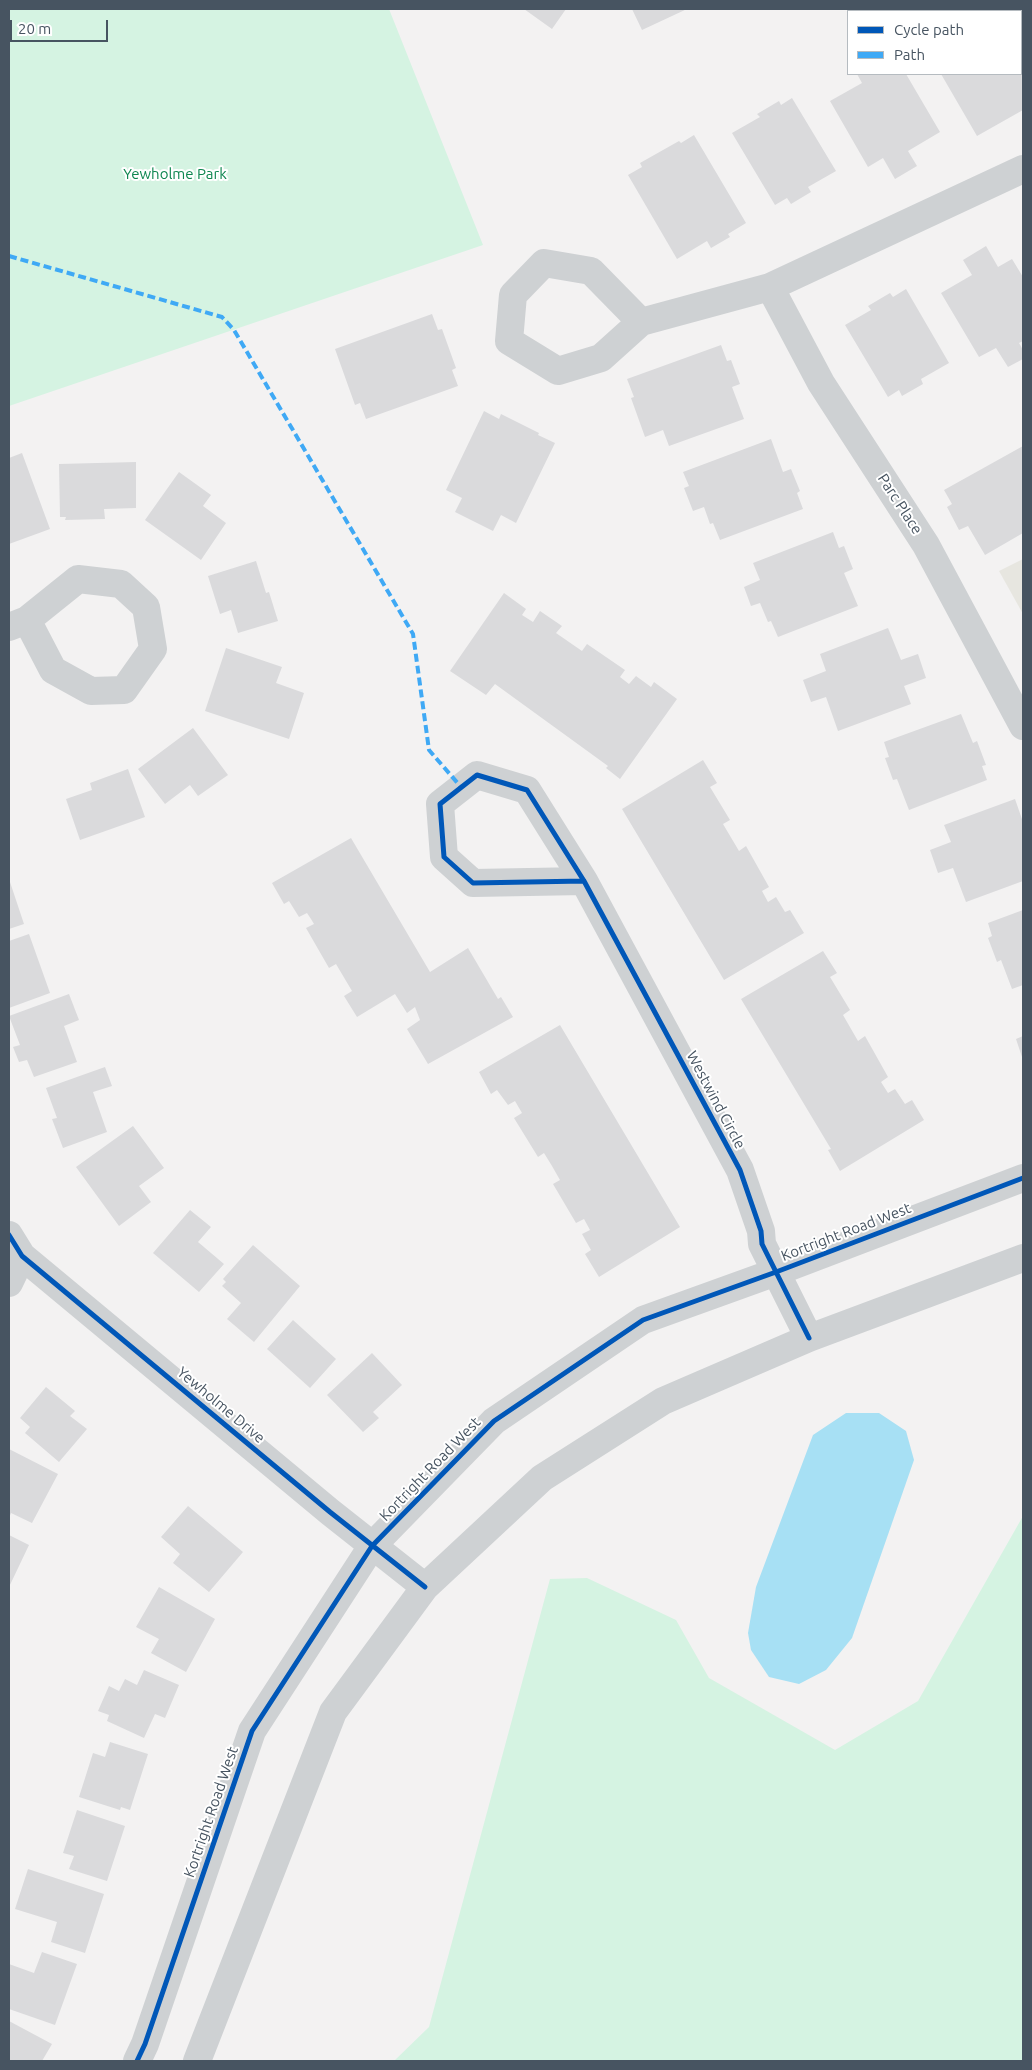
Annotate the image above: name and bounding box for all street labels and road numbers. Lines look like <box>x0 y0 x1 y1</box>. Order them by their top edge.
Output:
street label: Parc Place <box>874 470 926 538</box>
street label: Westwind Circle <box>683 1048 749 1152</box>
street label: Kortright Road West <box>779 1199 913 1265</box>
street label: Yewholme Drive <box>173 1363 269 1447</box>
street label: Kortright Road West <box>376 1413 484 1525</box>
street label: Kortright Road West <box>180 1744 242 1880</box>

